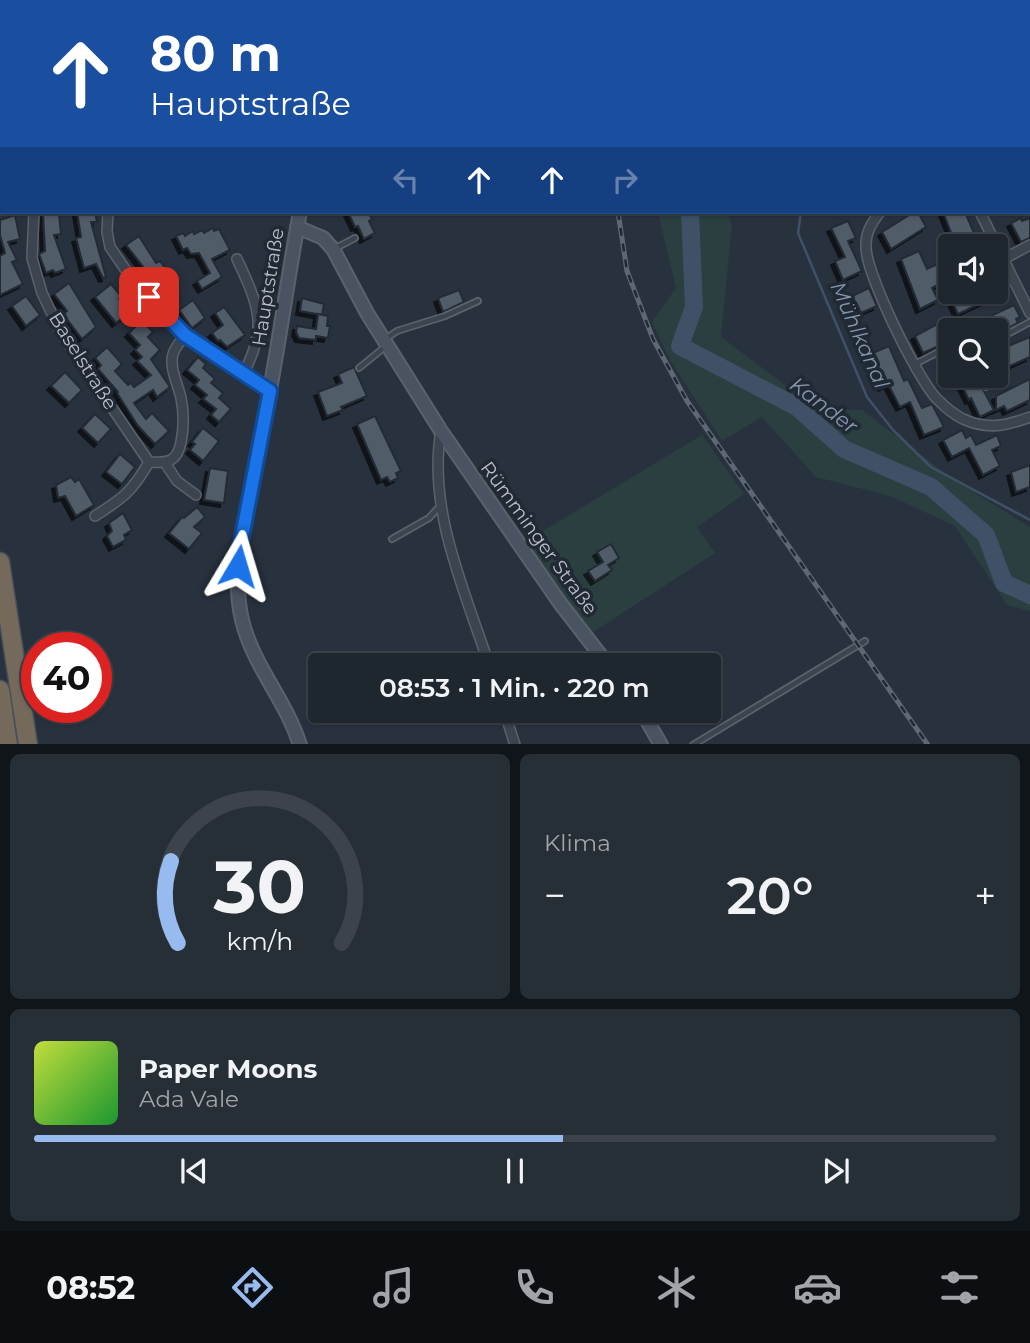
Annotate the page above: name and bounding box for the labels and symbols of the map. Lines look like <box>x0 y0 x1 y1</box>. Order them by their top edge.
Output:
street label: Hauptstraße <box>247 226 289 348</box>
pin <box>119 267 179 327</box>
water label: Mühlkanal <box>825 278 895 393</box>
street label: Baselstraße <box>44 308 122 414</box>
water label: Kander <box>785 371 863 439</box>
street label: Rümminger Straße <box>476 457 602 619</box>
position arrow <box>201 529 275 603</box>
speed limit sign: 40 <box>21 632 112 723</box>

